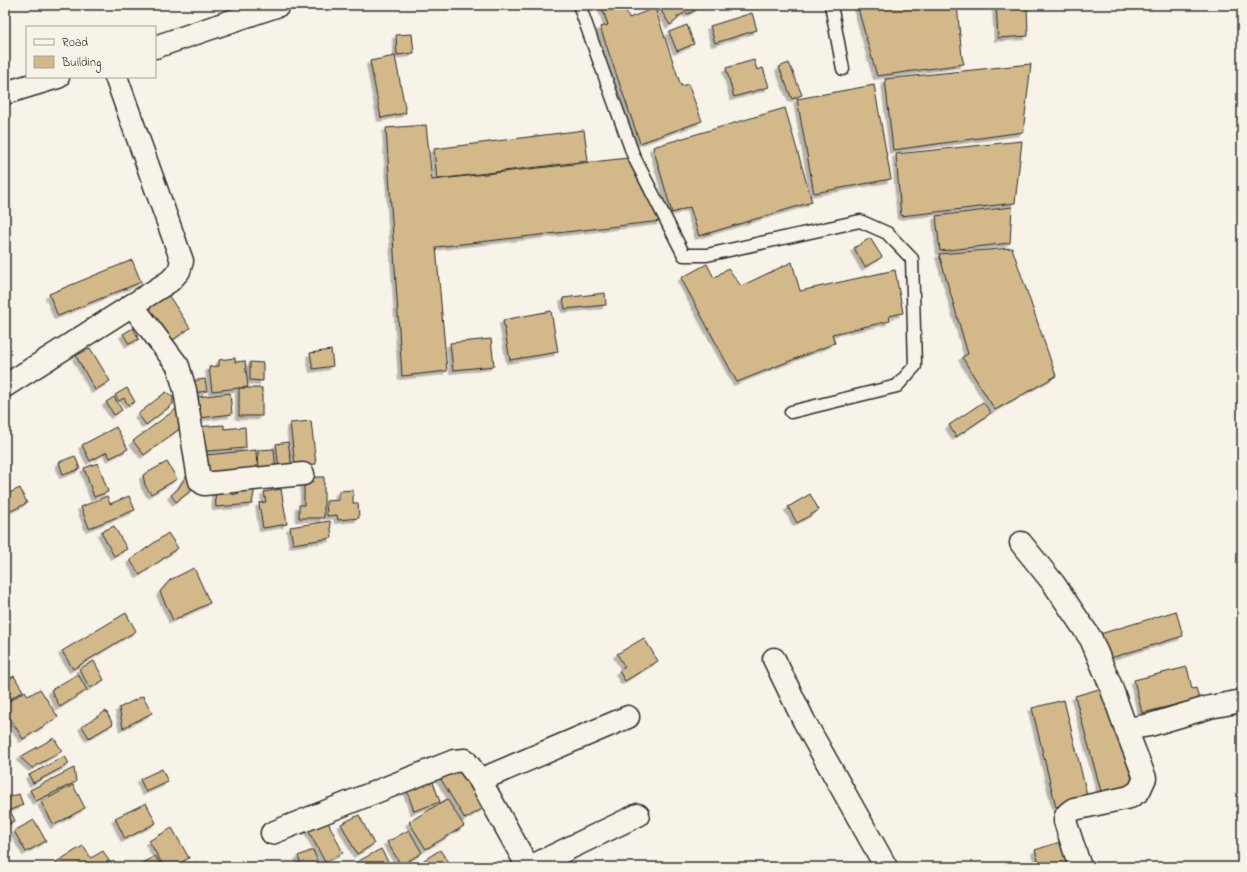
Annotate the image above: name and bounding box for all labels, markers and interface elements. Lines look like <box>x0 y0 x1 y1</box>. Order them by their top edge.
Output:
legend <box>26 26 156 78</box>
text: Road <box>62 34 88 52</box>
text: Building <box>61 54 101 73</box>

